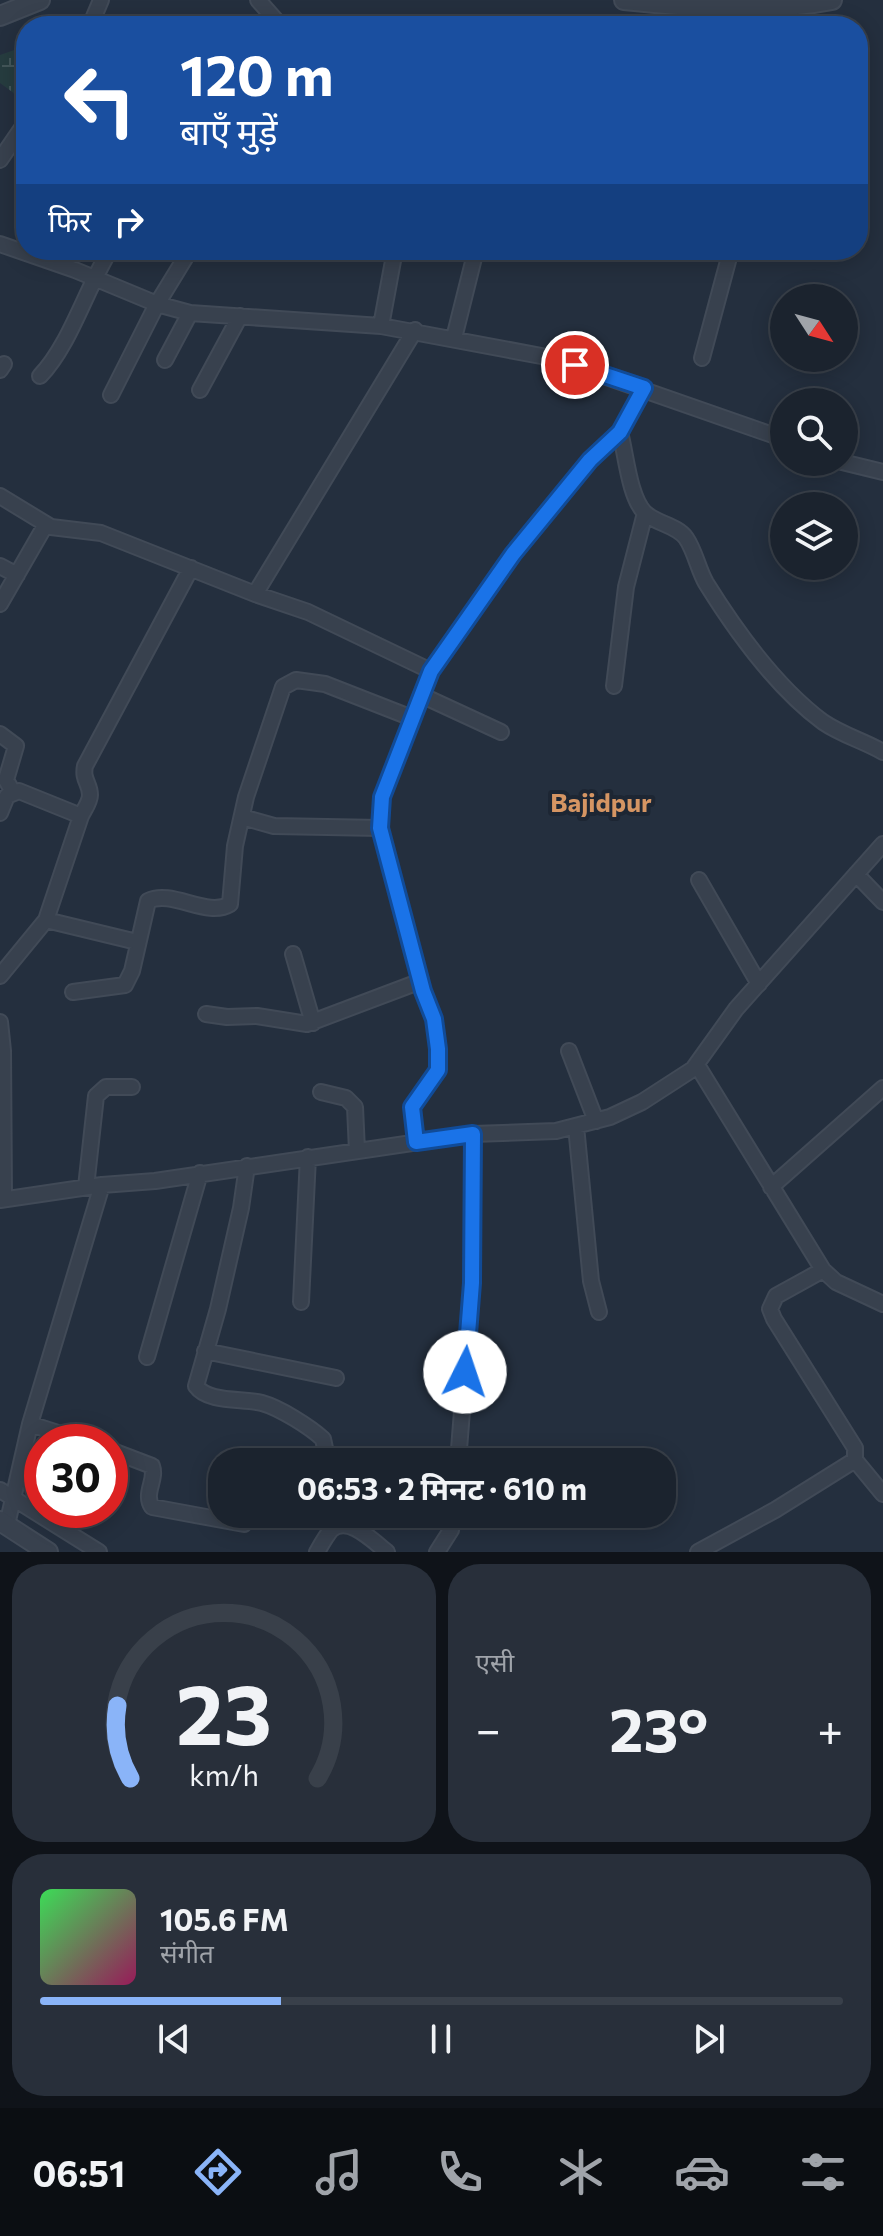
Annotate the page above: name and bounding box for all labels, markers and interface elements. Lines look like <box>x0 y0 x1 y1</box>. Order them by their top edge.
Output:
text: 120 m <box>180 39 334 108</box>
icon: left <box>48 48 152 152</box>
text: बाएँ मुड़ें <box>180 108 277 152</box>
icon: right <box>107 200 151 244</box>
text: फिर <box>48 201 91 238</box>
north arrow <box>770 284 858 372</box>
map controls <box>770 284 858 580</box>
pin <box>541 331 609 399</box>
icon: arrive <box>553 343 597 387</box>
button: search <box>770 388 858 476</box>
button: layers <box>770 492 858 580</box>
district label: Bajidpur <box>550 786 652 817</box>
position arrow <box>423 1330 507 1414</box>
speed limit sign: 30 <box>24 1424 128 1528</box>
text: 06:53 · 2 मिनट · 610 m <box>297 1469 587 1506</box>
text: एसी <box>476 1646 514 1677</box>
text: 23 <box>176 1660 272 1762</box>
text: 23° <box>609 1691 708 1764</box>
text: − <box>476 1701 501 1755</box>
text: + <box>817 1701 843 1755</box>
text: km/h <box>189 1757 259 1792</box>
text: 105.6 FM <box>160 1900 289 1937</box>
text: संगीत <box>160 1937 214 1968</box>
icon: previous <box>152 2017 196 2061</box>
icon: pause <box>419 2017 463 2061</box>
icon: next <box>687 2017 731 2061</box>
icon: directions <box>190 2144 246 2200</box>
icon: music <box>311 2144 367 2200</box>
icon: phone <box>432 2144 488 2200</box>
icon: climate <box>553 2144 609 2200</box>
icon: car <box>674 2144 730 2200</box>
icon: filters <box>795 2144 851 2200</box>
text: 06:51 <box>32 2150 125 2194</box>

